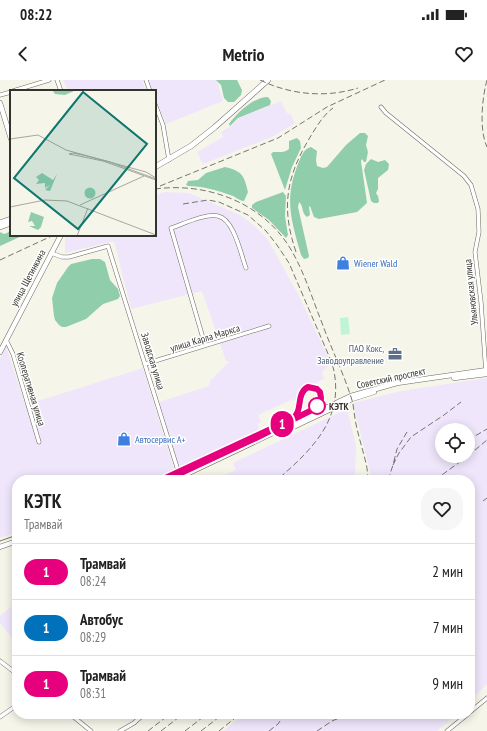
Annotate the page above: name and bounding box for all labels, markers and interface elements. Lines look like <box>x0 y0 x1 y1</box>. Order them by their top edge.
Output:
text: 08:22 <box>20 5 52 24</box>
icon: back <box>12 43 34 65</box>
text: Metrio <box>222 43 265 66</box>
icon: heart <box>453 43 475 65</box>
inset map <box>10 90 156 236</box>
street label: улица Щетинкина <box>8 247 48 309</box>
shop icon: Wiener Wald <box>335 255 351 271</box>
place label: Wiener Wald <box>354 257 397 270</box>
street label: Ульяновская улица <box>461 258 481 326</box>
street label: улица Карла Маркса <box>169 321 241 355</box>
street label: Заводская улица <box>138 331 168 391</box>
place label: ПАО Кокс, Заводоуправление <box>317 342 384 367</box>
office icon: ПАО Кокс, Заводоуправление <box>387 346 403 362</box>
street label: Кооперативная улица <box>14 351 48 427</box>
street label: Советский проспект <box>355 364 427 392</box>
marker: КЭТК <box>308 397 326 415</box>
place label: КЭТК <box>329 400 350 413</box>
line badge: 1 <box>269 411 295 437</box>
text: 1 <box>279 415 285 433</box>
map controls <box>435 423 475 463</box>
button: locate <box>435 423 475 463</box>
shop icon: Автосервис А+ <box>116 431 132 447</box>
place label: Автосервис А+ <box>135 433 186 446</box>
button: heart <box>421 488 463 530</box>
text: КЭТК <box>24 489 62 513</box>
text: Трамвай <box>24 516 62 533</box>
text: Трамвай <box>80 554 126 573</box>
text: 2 мин <box>432 562 463 581</box>
text: 1 <box>43 563 49 581</box>
text: 08:24 <box>80 573 106 590</box>
text: Автобус <box>80 610 123 629</box>
text: 7 мин <box>433 618 463 637</box>
text: 1 <box>43 619 49 637</box>
text: 08:29 <box>80 629 106 646</box>
text: Трамвай <box>80 666 126 685</box>
text: 9 мин <box>432 674 463 693</box>
text: 1 <box>43 675 49 693</box>
text: 08:31 <box>80 685 106 702</box>

